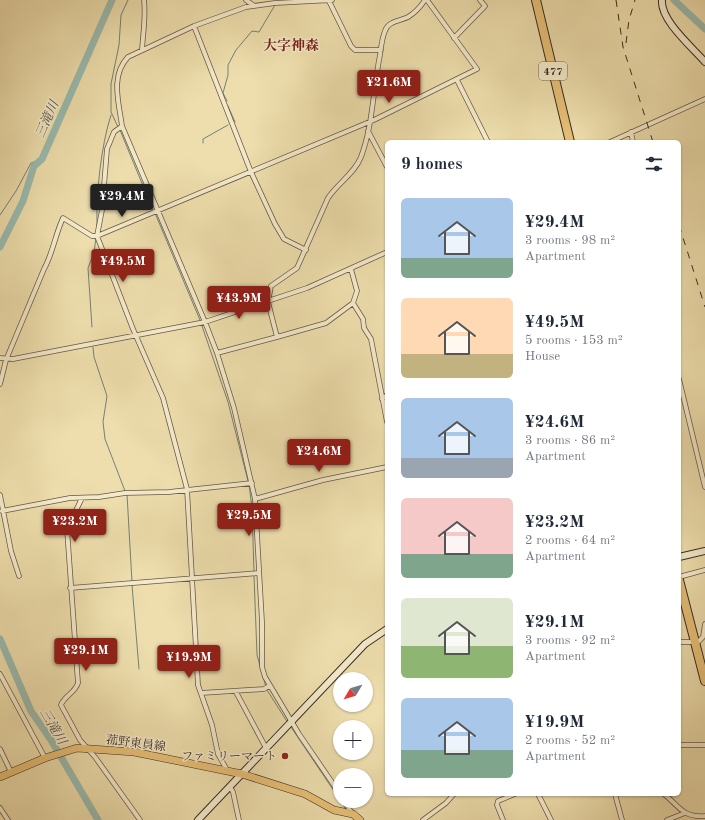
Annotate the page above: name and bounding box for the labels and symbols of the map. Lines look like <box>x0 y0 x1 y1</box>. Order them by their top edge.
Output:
district label: 大字神森 <box>263 38 319 53</box>
road number: 477 <box>539 62 567 80</box>
pin: ¥21.6M <box>356 70 422 104</box>
water label: 三滝川 <box>33 97 62 140</box>
pin: ¥29.4M <box>89 184 155 218</box>
pin: ¥49.5M <box>90 249 156 283</box>
pin: ¥43.9M <box>206 286 272 320</box>
pin: ¥24.6M <box>286 439 352 473</box>
pin: ¥29.5M <box>216 503 282 537</box>
pin: ¥23.2M <box>42 509 108 543</box>
pin: ¥29.1M <box>53 638 119 672</box>
pin: ¥19.9M <box>156 645 222 679</box>
north arrow <box>333 672 373 712</box>
water label: 三滝川 <box>37 706 70 749</box>
street label: 菰野東員線 <box>105 732 167 754</box>
place label: ファミリーマート <box>181 750 277 763</box>
marker: ファミリーマート <box>280 751 290 761</box>

